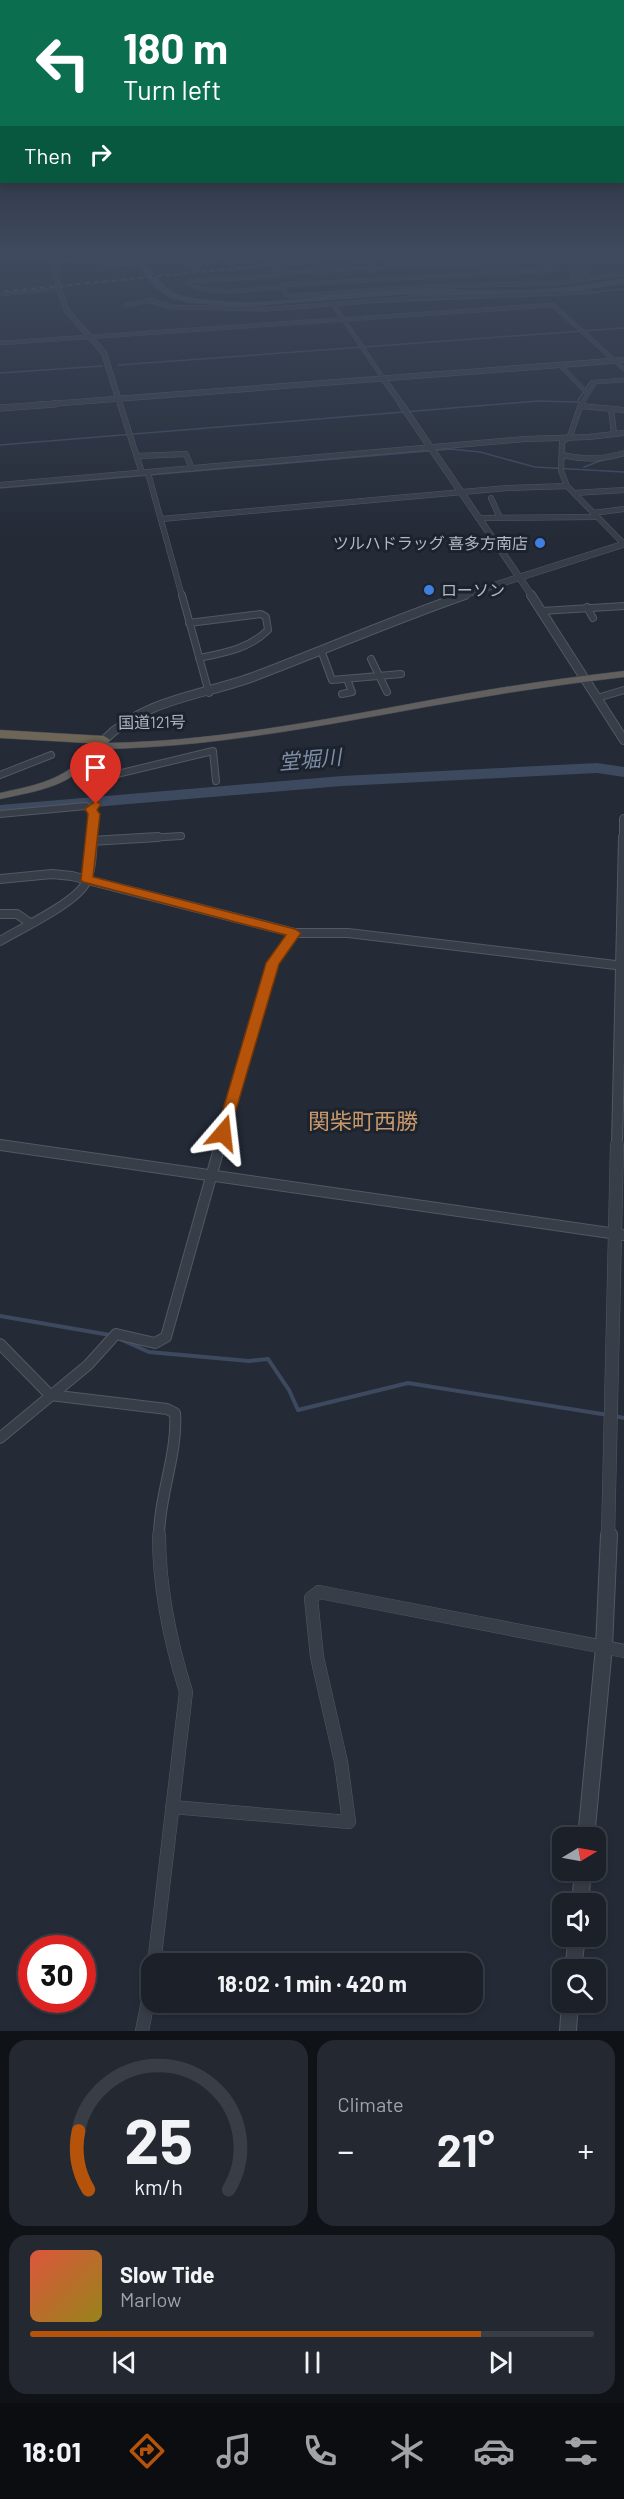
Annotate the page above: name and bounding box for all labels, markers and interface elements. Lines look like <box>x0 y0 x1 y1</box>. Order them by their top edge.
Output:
text: 180 m <box>123 22 228 72</box>
icon: left <box>24 24 102 102</box>
text: Turn left <box>123 73 221 105</box>
icon: right <box>84 138 117 171</box>
text: Then <box>24 142 72 168</box>
place label: ツルハドラッグ 喜多方南店 <box>333 533 528 552</box>
marker: ツルハドラッグ 喜多方南店 <box>533 536 547 550</box>
place label: ローソン <box>441 580 505 599</box>
marker: ローソン <box>422 583 436 597</box>
street label: 国道121号 <box>118 711 186 732</box>
pin <box>70 742 121 804</box>
water label: 堂堀川 <box>277 743 344 774</box>
icon: arrive <box>79 751 112 784</box>
position arrow <box>191 1101 255 1165</box>
district label: 関柴町西勝 <box>308 1107 418 1133</box>
north arrow <box>552 1827 606 1881</box>
map controls <box>552 1827 606 2013</box>
button: sound <box>552 1893 606 1947</box>
speed limit sign: 30 <box>18 1935 96 2013</box>
button: search <box>552 1959 606 2013</box>
text: 18:02 · 1 min · 420 m <box>217 1970 407 1996</box>
text: Climate <box>338 2092 404 2116</box>
text: 25 <box>124 2102 193 2176</box>
text: 21° <box>437 2122 495 2176</box>
text: − <box>338 2130 354 2170</box>
text: + <box>578 2130 594 2170</box>
text: km/h <box>134 2174 183 2199</box>
text: Slow Tide <box>120 2261 215 2287</box>
text: Marlow <box>120 2287 181 2311</box>
icon: previous <box>108 2346 141 2379</box>
icon: pause <box>296 2346 329 2379</box>
icon: next <box>484 2346 517 2379</box>
icon: directions <box>126 2430 168 2472</box>
icon: music <box>213 2430 255 2472</box>
icon: phone <box>299 2430 341 2472</box>
icon: climate <box>386 2430 428 2472</box>
icon: car <box>473 2430 515 2472</box>
icon: filters <box>560 2430 602 2472</box>
text: 18:01 <box>22 2435 81 2467</box>

